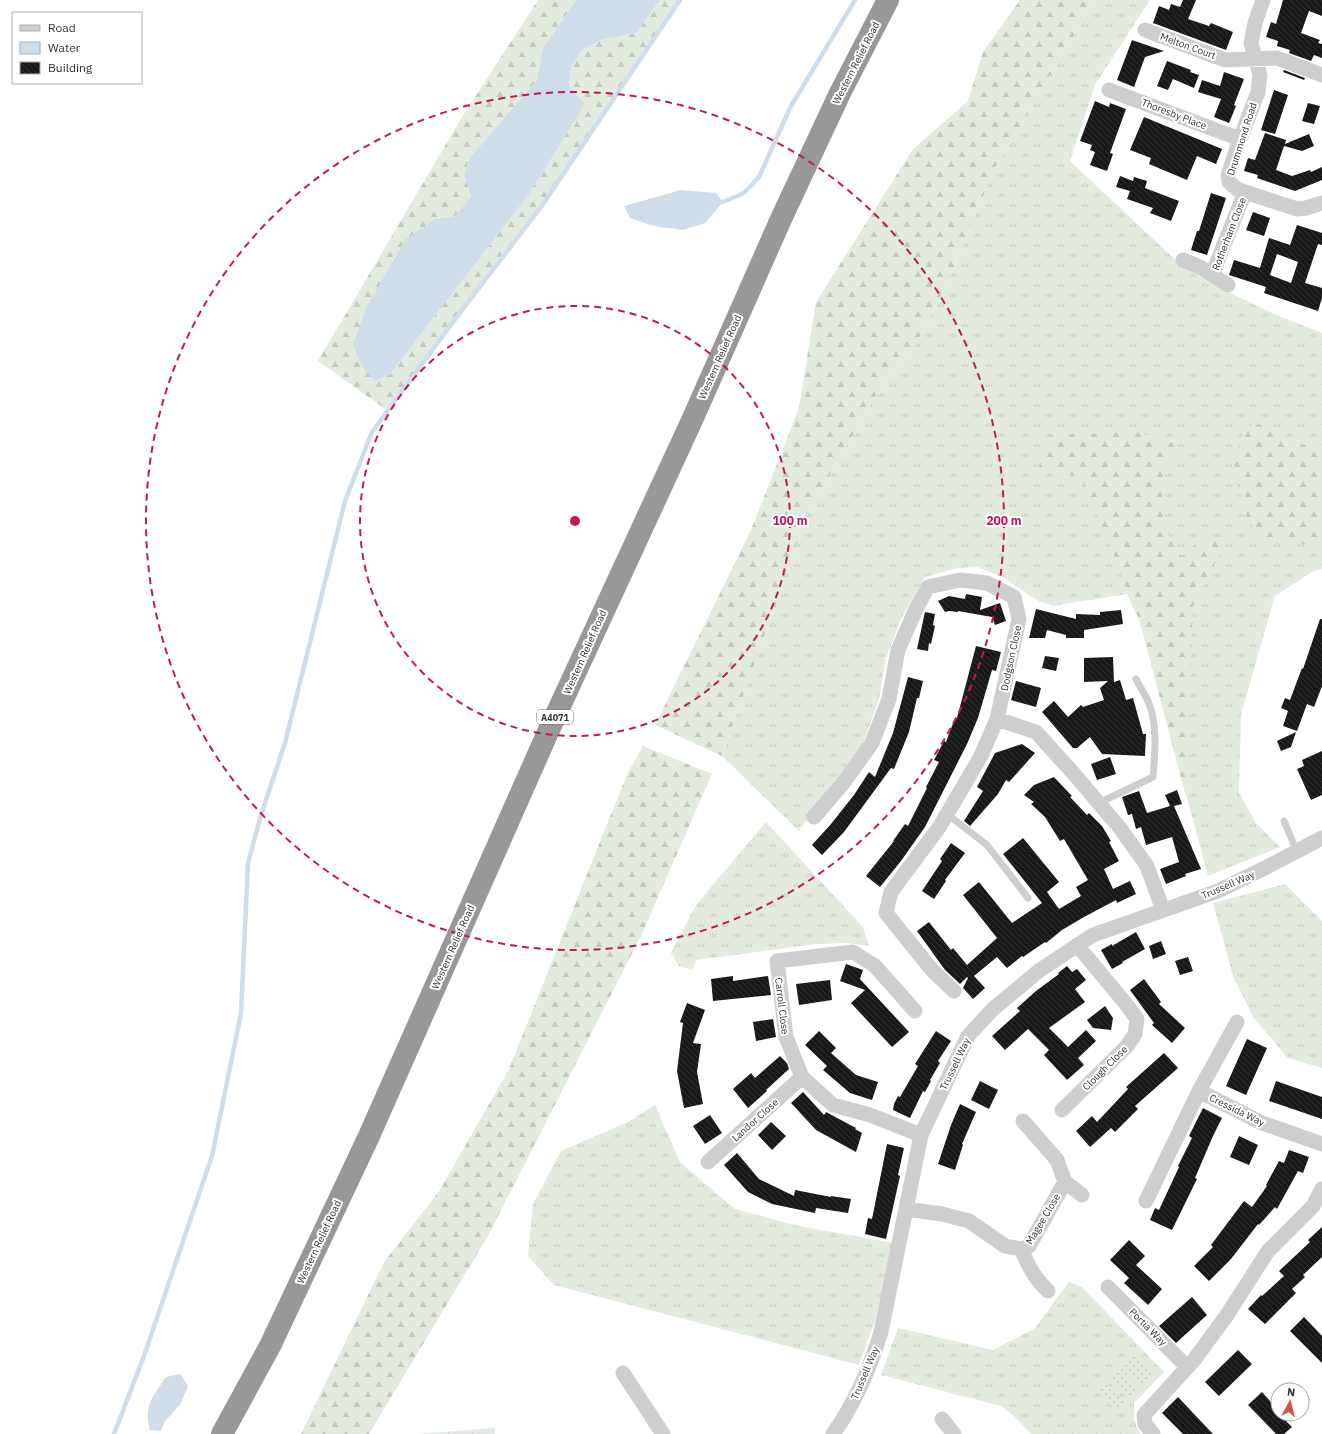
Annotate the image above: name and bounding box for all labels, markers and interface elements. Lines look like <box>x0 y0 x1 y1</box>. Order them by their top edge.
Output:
legend <box>12 12 142 84</box>
text: Road <box>48 20 76 35</box>
street label: Western Relief Road <box>830 20 882 106</box>
street label: Melton Court <box>1158 30 1218 62</box>
text: Water <box>48 40 81 55</box>
text: Building <box>48 60 93 75</box>
street label: Thoresby Place <box>1140 96 1209 133</box>
street label: Drummond Road <box>1224 101 1260 177</box>
street label: Rotherham Close <box>1209 195 1249 272</box>
street label: Western Relief Road <box>696 313 744 401</box>
text: 100 m <box>772 513 808 528</box>
text: 200 m <box>986 513 1022 528</box>
centre of rings <box>568 514 582 528</box>
street label: Western Relief Road <box>561 608 609 696</box>
street label: Dodgson Close <box>998 623 1024 692</box>
road number: A4071 <box>537 710 573 724</box>
street label: Trussell Way <box>1199 868 1257 902</box>
street label: Western Relief Road <box>429 903 477 991</box>
street label: Carroll Close <box>772 977 792 1036</box>
street label: Trussell Way <box>937 1036 973 1092</box>
street label: Clough Close <box>1080 1042 1131 1093</box>
street label: Cressida Way <box>1207 1091 1267 1129</box>
street label: Landor Close <box>729 1095 781 1144</box>
street label: Magee Close <box>1023 1191 1063 1247</box>
street label: Western Relief Road <box>294 1198 344 1286</box>
street label: Portia Way <box>1126 1305 1170 1349</box>
street label: Trussell Way <box>848 1344 882 1402</box>
north arrow <box>1270 1382 1310 1422</box>
text: N <box>1286 1385 1296 1400</box>

